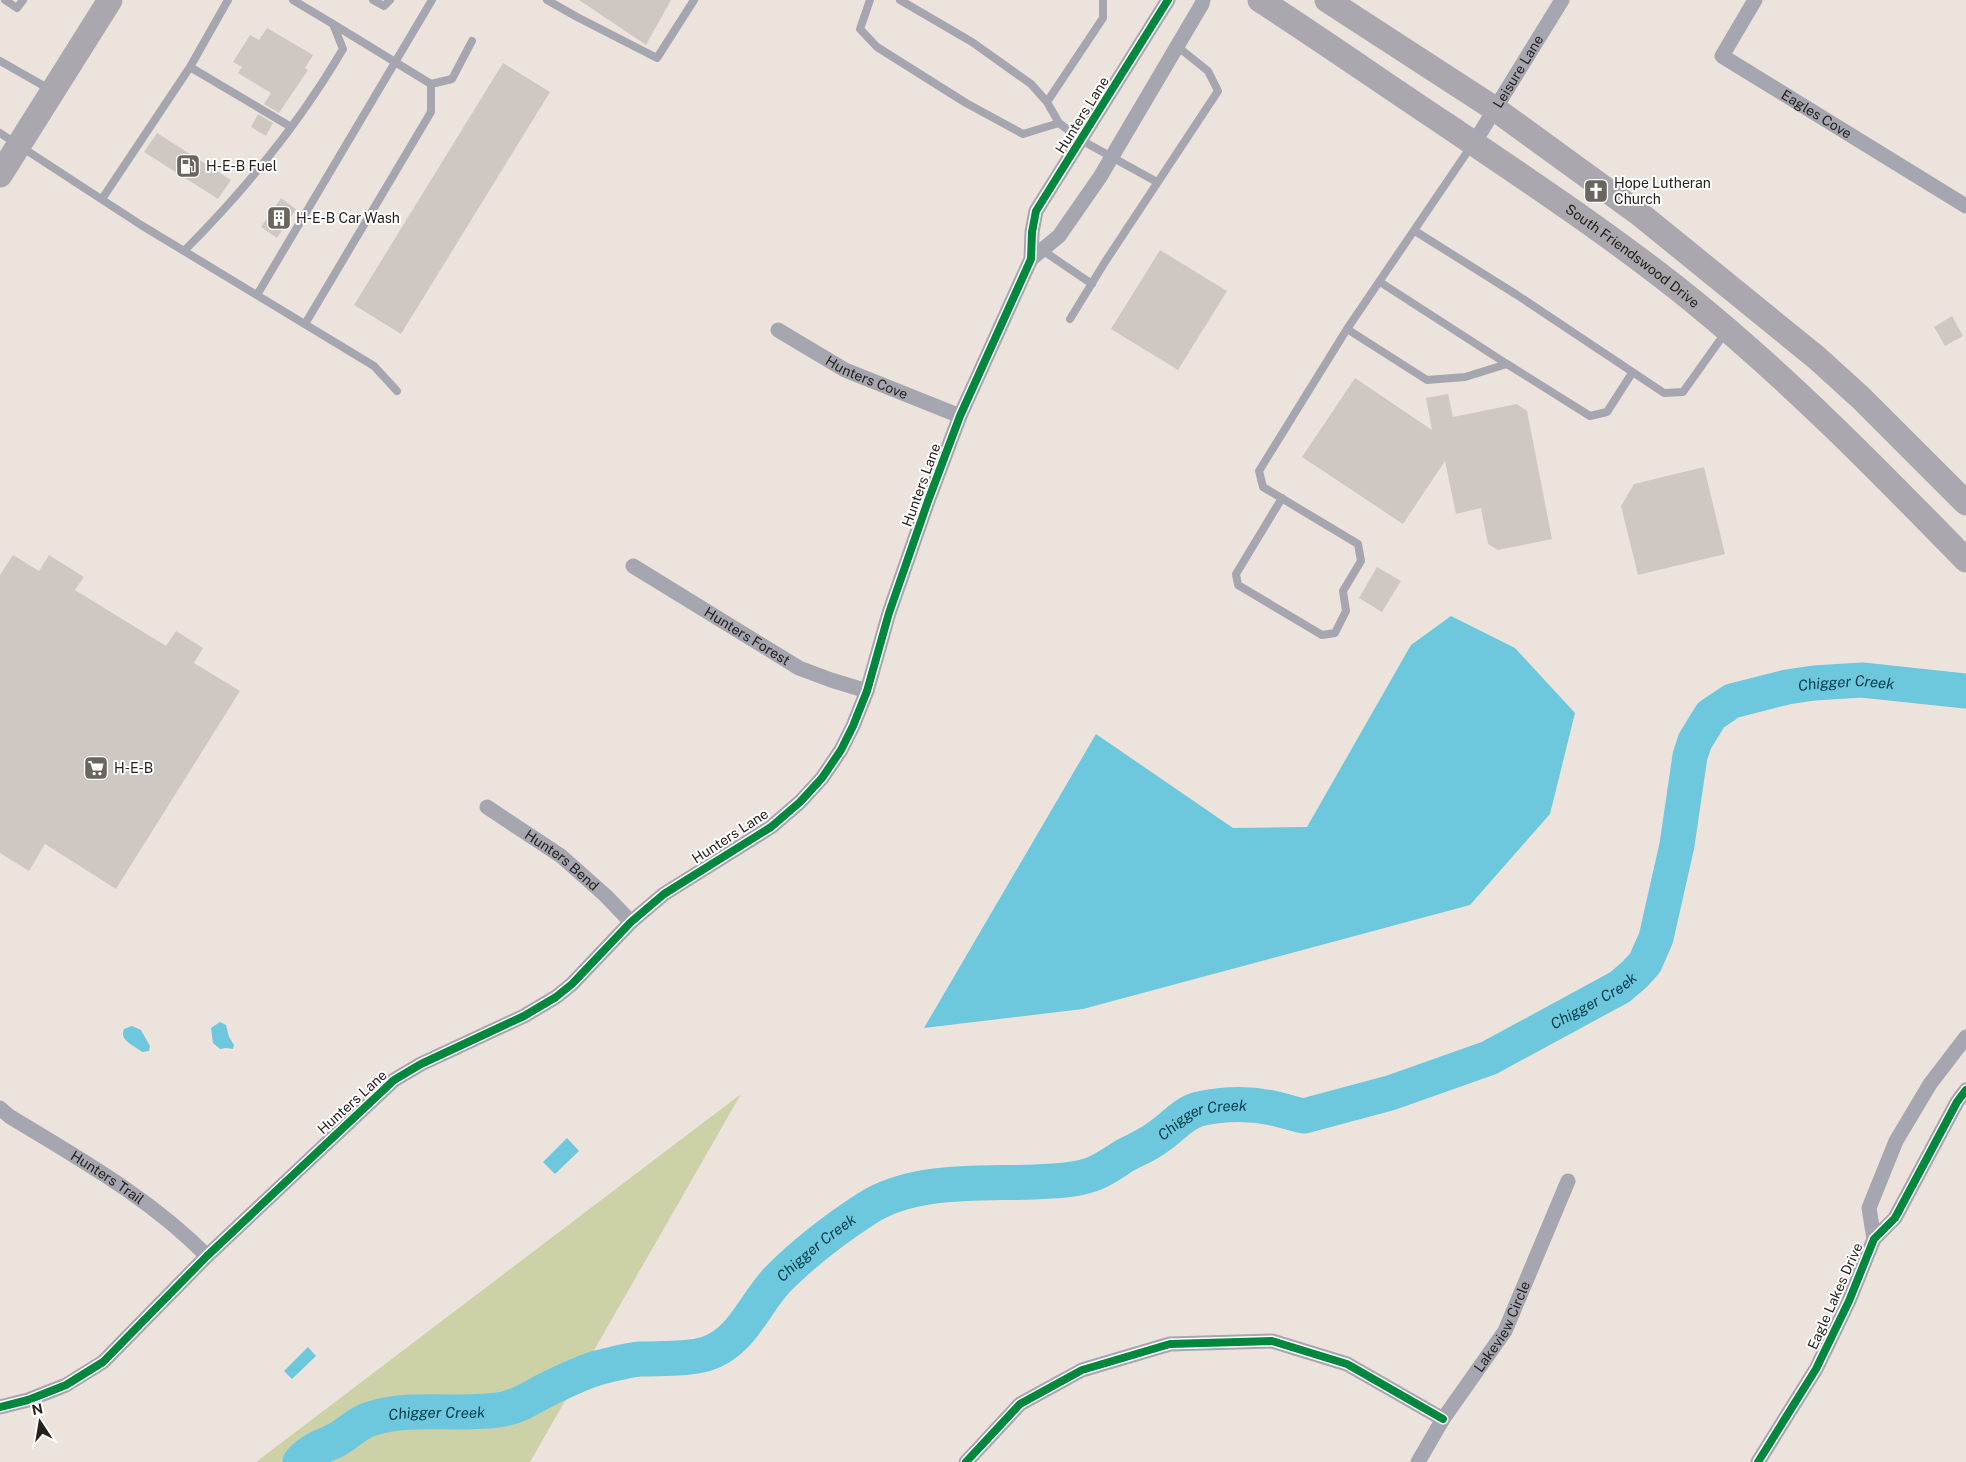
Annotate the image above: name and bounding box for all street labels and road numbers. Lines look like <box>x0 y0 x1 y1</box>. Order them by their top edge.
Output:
street label: Leisure Lane <box>1490 32 1547 111</box>
street label: Hunters Lane <box>1052 74 1112 156</box>
street label: Eagles Cove <box>1778 86 1855 142</box>
street label: South Friendswood Drive <box>1563 201 1703 311</box>
street label: Hunters Cove <box>823 352 910 402</box>
street label: Hunters Lane <box>899 441 943 529</box>
street label: Hunters Forest <box>701 604 793 668</box>
street label: Hunters Lane <box>689 805 771 867</box>
street label: Hunters Bend <box>522 826 602 894</box>
street label: Hunters Lane <box>314 1067 390 1137</box>
street label: Hunters Trail <box>68 1147 147 1207</box>
street label: Eagle Lakes Drive <box>1804 1240 1866 1352</box>
street label: Lakeview Circle <box>1471 1279 1533 1375</box>

